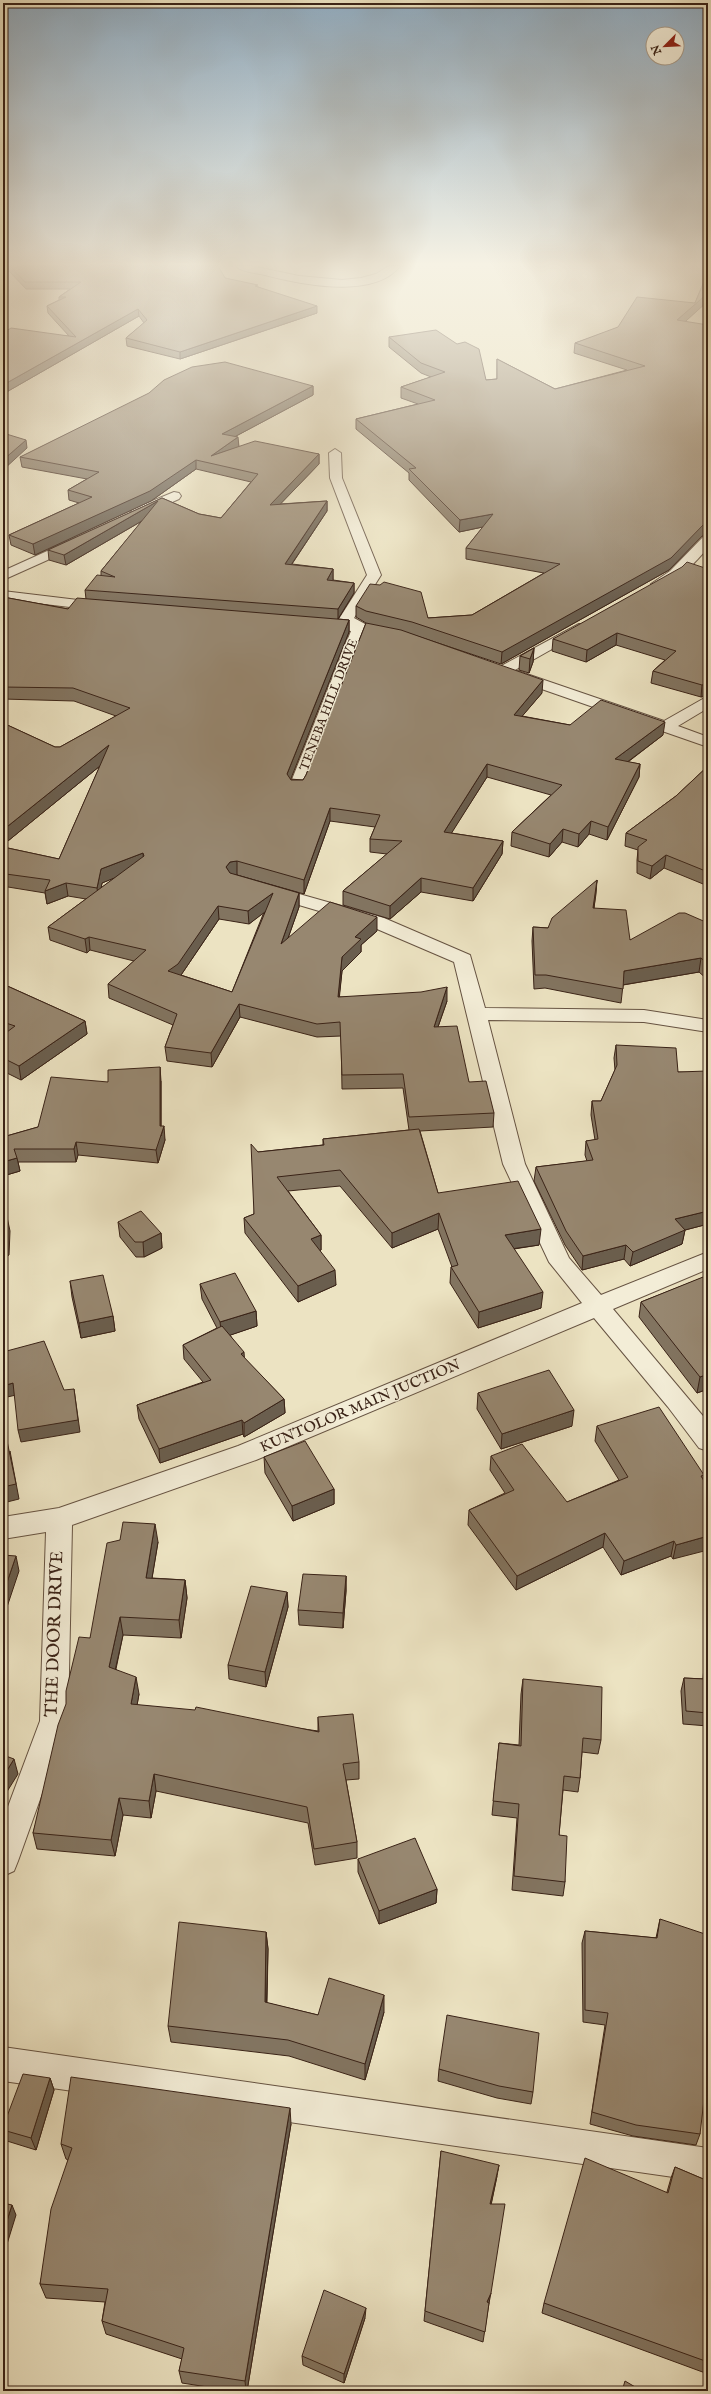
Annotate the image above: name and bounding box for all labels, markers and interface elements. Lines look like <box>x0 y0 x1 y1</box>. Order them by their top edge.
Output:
north arrow <box>645 26 685 66</box>
text: N <box>648 42 666 58</box>
street label: TENEBA HILL DRIVE <box>296 637 362 773</box>
street label: KUNTOLOR MAIN JUCTION <box>257 1355 463 1457</box>
street label: THE DOOR DRIVE <box>41 1550 69 1718</box>

